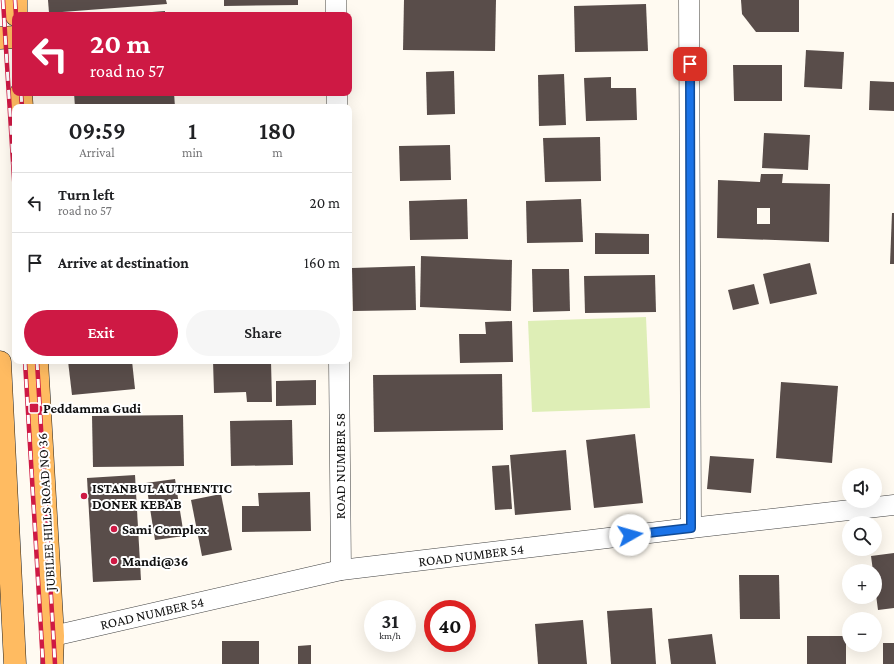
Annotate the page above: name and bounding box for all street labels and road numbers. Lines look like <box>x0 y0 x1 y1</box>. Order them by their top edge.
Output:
street label: ROAD NUMBER 58 <box>332 413 348 519</box>
street label: JUBILEE HILLS ROAD NO 36 <box>34 433 58 593</box>
street label: ROAD NUMBER 54 <box>417 541 525 569</box>
street label: ROAD NUMBER 54 <box>98 593 206 633</box>

